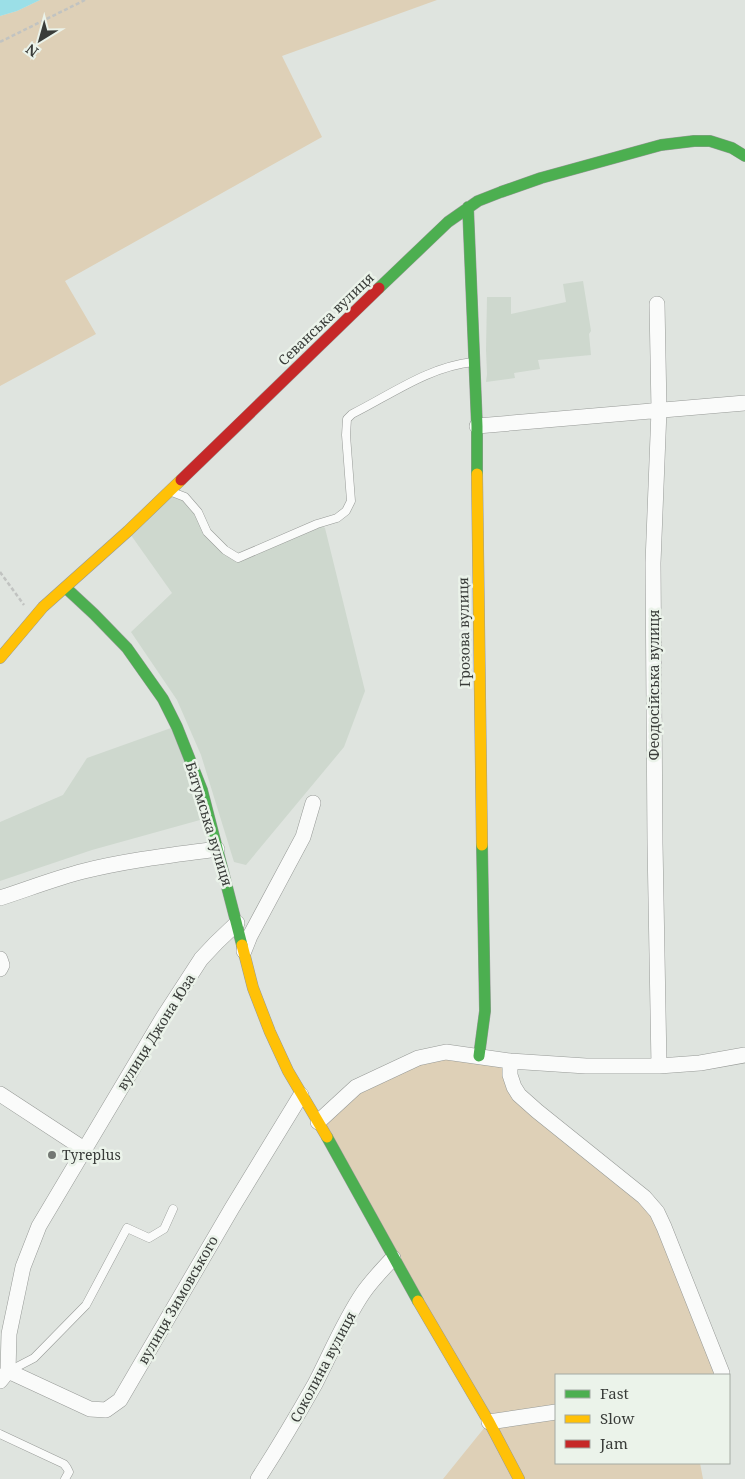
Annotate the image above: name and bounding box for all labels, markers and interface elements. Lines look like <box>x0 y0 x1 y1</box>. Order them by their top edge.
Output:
north arrow <box>15 15 65 65</box>
text: N <box>22 40 42 62</box>
street label: Севанська вулиця <box>274 268 378 369</box>
street label: Грозова вулиця <box>453 577 474 687</box>
street label: Феодосійська вулиця <box>644 610 663 760</box>
street label: Батумська вулиця <box>182 759 237 888</box>
street label: вулиця Джона Юза <box>112 970 199 1094</box>
place label: Tyreplus <box>62 1145 121 1164</box>
marker: Tyreplus <box>46 1149 58 1161</box>
street label: вулиця Зимовського <box>133 1232 222 1367</box>
street label: Соколина вулиця <box>285 1308 360 1426</box>
legend <box>555 1374 730 1464</box>
text: Fast <box>600 1383 629 1403</box>
text: Slow <box>600 1408 634 1428</box>
text: Jam <box>599 1433 628 1453</box>

